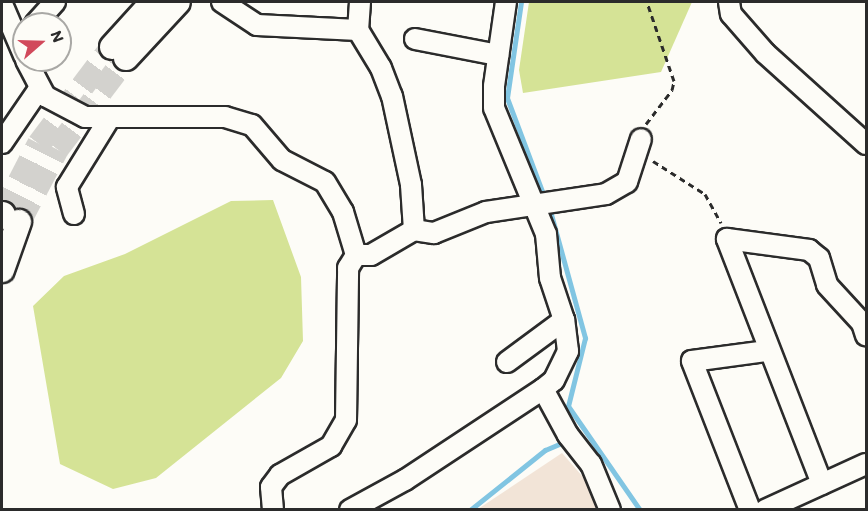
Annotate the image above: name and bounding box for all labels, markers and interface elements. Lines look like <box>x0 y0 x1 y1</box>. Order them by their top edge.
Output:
north arrow <box>12 12 72 72</box>
text: N <box>47 28 68 45</box>

